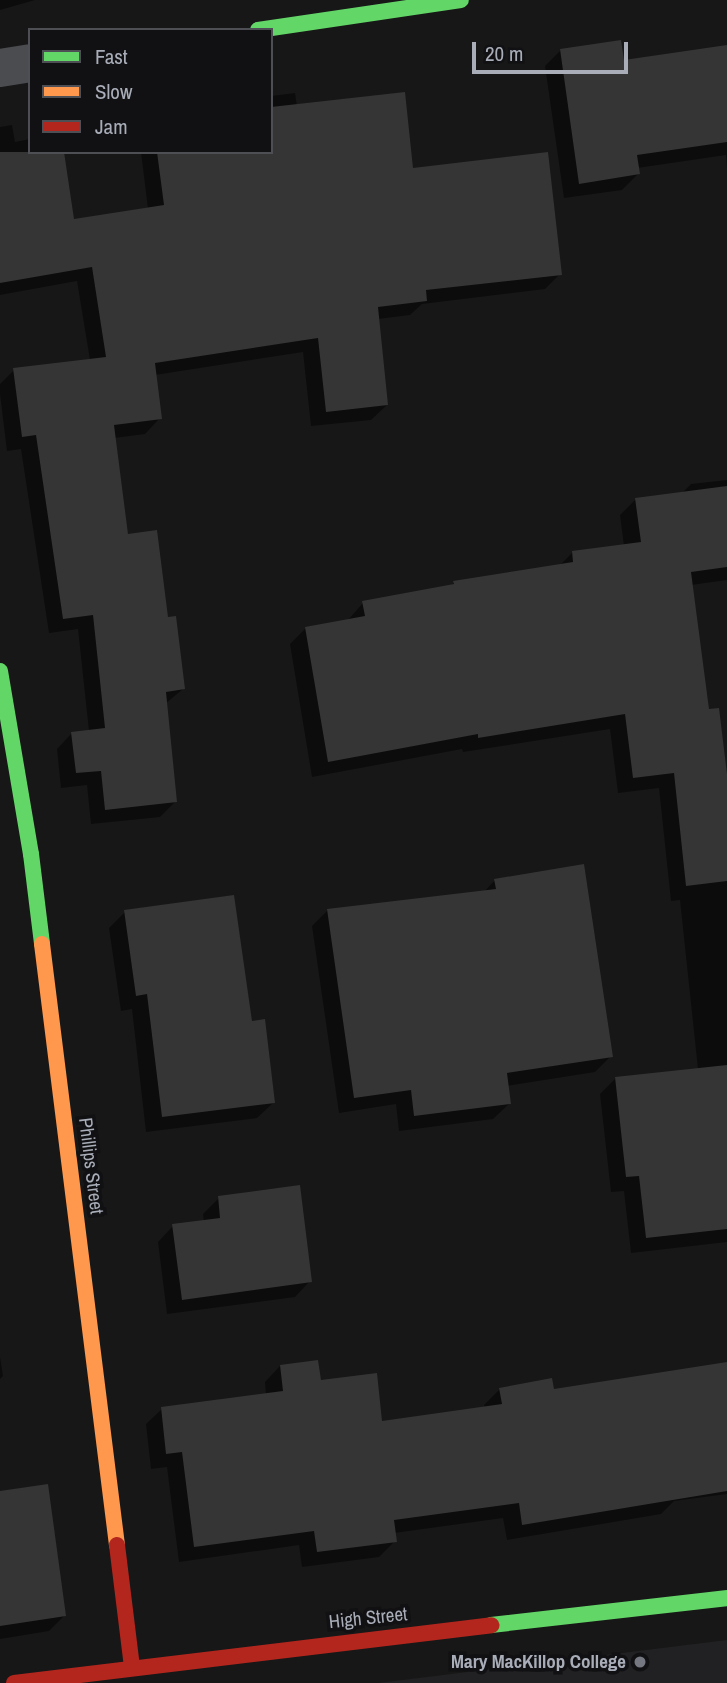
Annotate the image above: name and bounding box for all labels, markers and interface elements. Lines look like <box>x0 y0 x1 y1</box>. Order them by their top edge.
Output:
legend <box>28 28 273 154</box>
scale bar <box>475 28 631 72</box>
text: 20 m <box>485 39 523 68</box>
text: Fast <box>95 42 128 71</box>
text: Slow <box>95 77 132 106</box>
text: Jam <box>95 112 128 141</box>
street label: Phillips Street <box>74 1116 108 1216</box>
street label: High Street <box>328 1603 408 1633</box>
place label: Mary MacKillop College <box>451 1651 626 1673</box>
marker: Mary MacKillop College <box>632 1654 648 1670</box>

